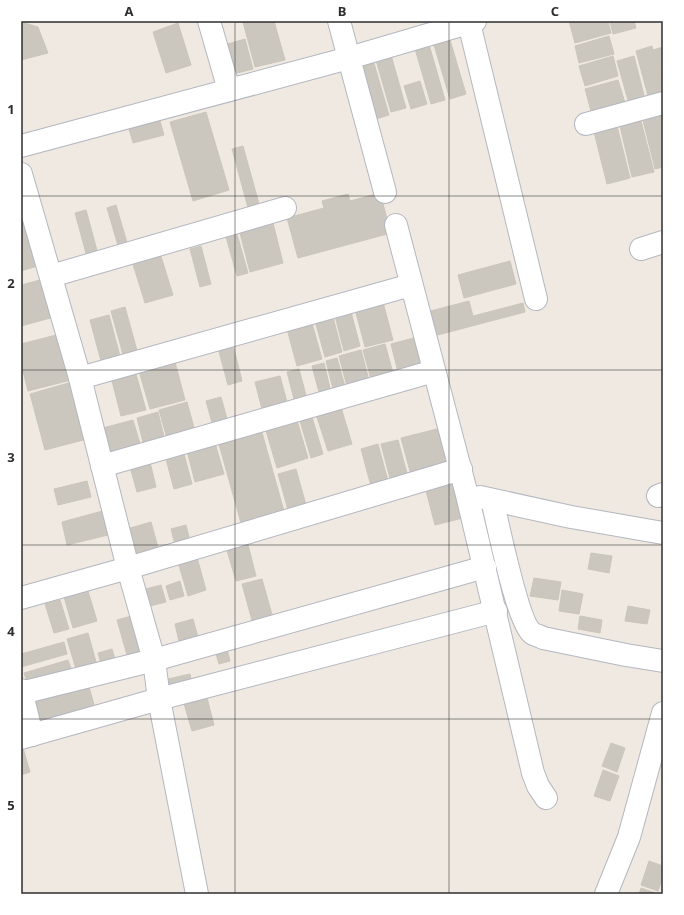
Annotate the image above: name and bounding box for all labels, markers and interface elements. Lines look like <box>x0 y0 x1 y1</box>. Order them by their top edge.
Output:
text: A <box>125 2 134 20</box>
text: B <box>338 2 346 20</box>
text: C <box>551 2 559 20</box>
text: 1 <box>7 100 15 118</box>
text: 2 <box>7 274 15 292</box>
text: 3 <box>7 448 15 466</box>
text: 4 <box>7 622 15 640</box>
text: 5 <box>7 796 15 814</box>

